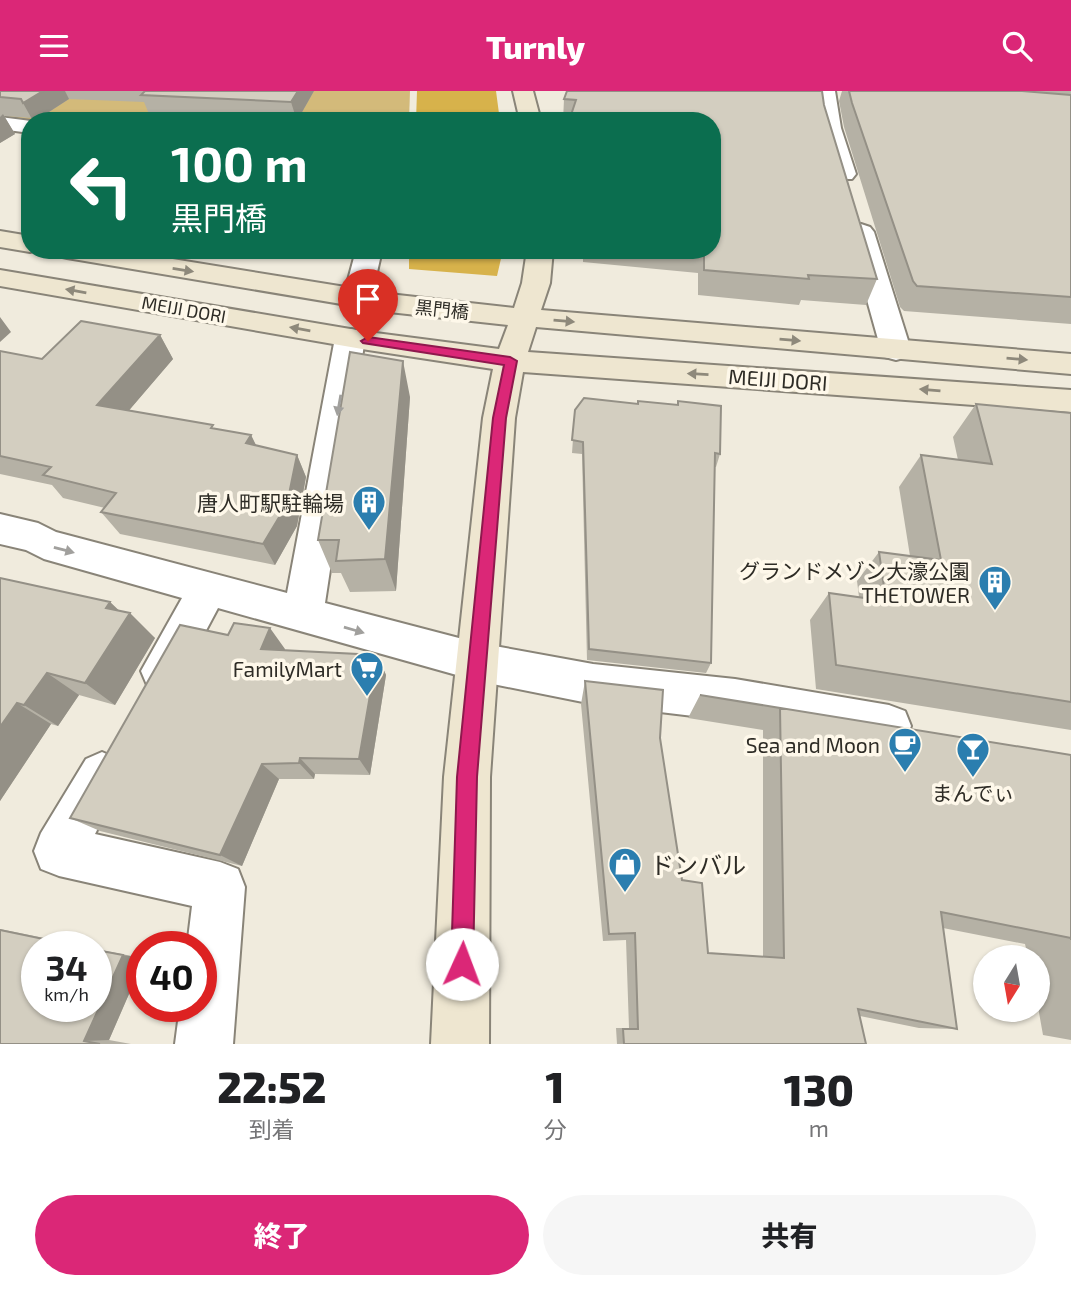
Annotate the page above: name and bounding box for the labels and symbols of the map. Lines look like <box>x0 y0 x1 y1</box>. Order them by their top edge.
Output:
one-way arrow <box>172 265 194 276</box>
pin <box>338 269 398 341</box>
one-way arrow <box>65 285 87 296</box>
street label: MEIJI DORI <box>140 291 228 327</box>
street label: 黒門橋 <box>414 295 470 323</box>
one-way arrow <box>553 316 575 327</box>
one-way arrow <box>289 323 311 334</box>
one-way arrow <box>779 335 801 346</box>
one-way arrow <box>1006 354 1028 365</box>
street label: MEIJI DORI <box>728 363 828 395</box>
one-way arrow <box>686 368 708 379</box>
one-way arrow <box>918 384 940 395</box>
one-way arrow <box>333 394 344 416</box>
building icon: 唐人町駅駐輪場 <box>350 483 388 532</box>
place label: 唐人町駅駐輪場 <box>197 490 344 515</box>
one-way arrow <box>53 545 74 555</box>
place label: グランドメゾン大濠公園 THETOWER <box>739 558 970 607</box>
building icon: グランドメゾン大濠公園 THETOWER <box>976 563 1014 612</box>
one-way arrow <box>343 625 365 636</box>
supermarket icon: FamilyMart <box>348 649 386 698</box>
place label: FamilyMart <box>233 656 342 681</box>
cafe icon: Sea and Moon <box>886 725 924 774</box>
bar icon: まんでぃ <box>954 730 992 779</box>
place label: Sea and Moon <box>746 732 880 757</box>
place label: まんでぃ <box>932 780 1014 805</box>
shop icon: ドンバル <box>606 845 644 894</box>
place label: ドンバル <box>650 850 746 879</box>
position arrow <box>425 927 499 1001</box>
speed limit sign: 40 <box>126 931 217 1022</box>
north arrow <box>973 945 1050 1022</box>

